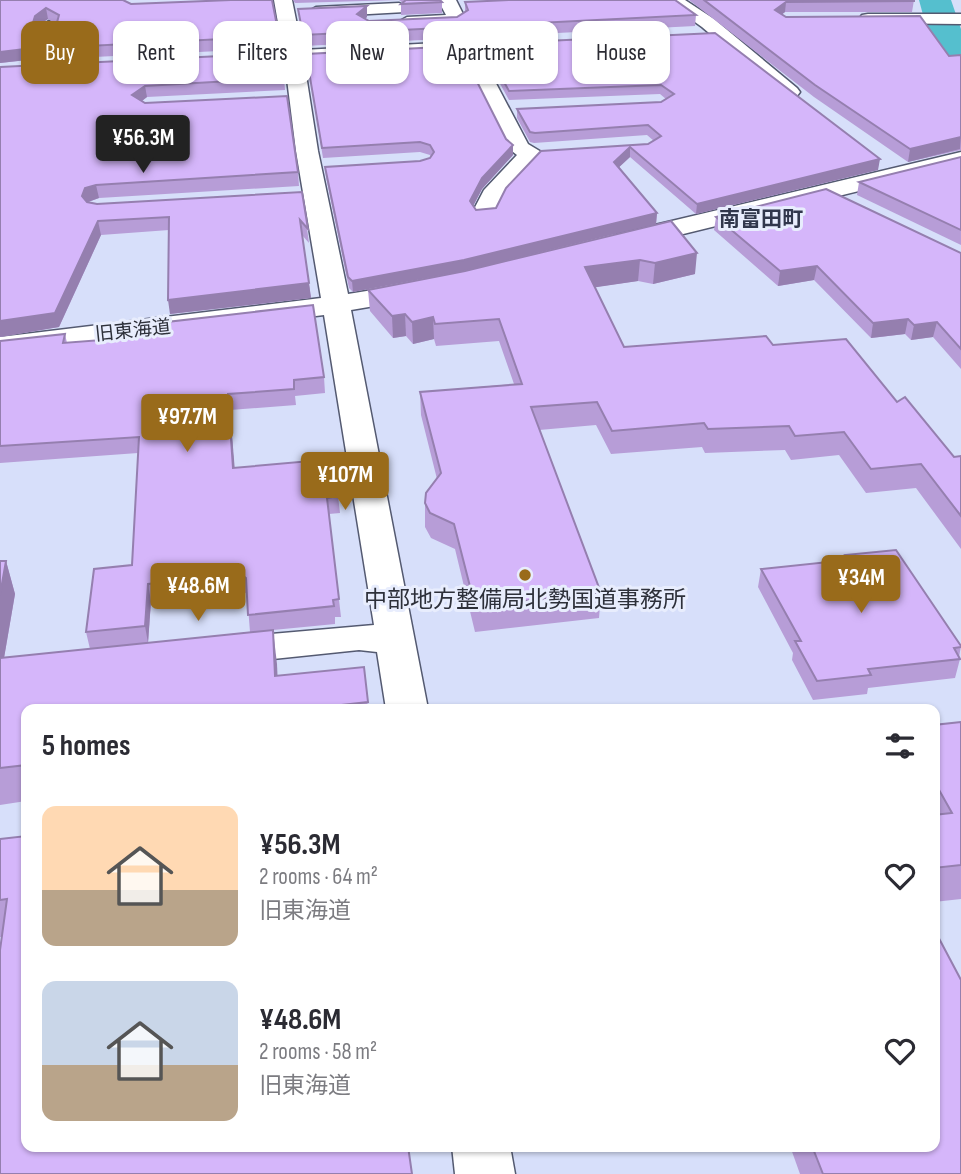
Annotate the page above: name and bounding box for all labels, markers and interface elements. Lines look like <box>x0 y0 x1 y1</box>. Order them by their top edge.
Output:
chip: Buy <box>21 21 99 84</box>
chip: Rent <box>113 21 199 84</box>
chip: Filters <box>213 21 312 84</box>
chip: New <box>326 21 409 84</box>
chip: Apartment <box>423 21 558 84</box>
chip: House <box>572 21 670 84</box>
pin: ¥56.3M <box>86 116 200 175</box>
text: ¥56.3M <box>112 124 174 152</box>
district label: 南富田町 <box>719 207 803 232</box>
street label: 旧東海道 <box>94 316 172 346</box>
pin: ¥97.7M <box>130 394 244 454</box>
text: ¥97.7M <box>157 403 217 431</box>
pin: ¥107M <box>296 452 394 512</box>
text: ¥107M <box>317 461 373 489</box>
pin: ¥34M <box>820 556 902 615</box>
pin: ¥48.6M <box>141 564 255 623</box>
text: ¥34M <box>837 564 885 592</box>
marker: 中部地方整備局北勢国道事務所 <box>517 567 533 583</box>
text: ¥48.6M <box>166 572 230 600</box>
place label: 中部地方整備局北勢国道事務所 <box>364 586 686 614</box>
icon: filters <box>881 727 919 765</box>
text: 5 homes <box>42 728 131 764</box>
text: ¥56.3M <box>259 827 340 863</box>
icon: home <box>98 834 182 918</box>
icon: heart <box>881 857 919 895</box>
text: 2 rooms · 64 m² <box>259 863 378 891</box>
text: 旧東海道 <box>259 897 351 925</box>
text: ¥48.6M <box>259 1002 341 1038</box>
icon: home <box>98 1009 182 1093</box>
icon: heart <box>881 1032 919 1070</box>
text: 2 rooms · 58 m² <box>259 1038 377 1066</box>
text: 旧東海道 <box>259 1072 351 1100</box>

